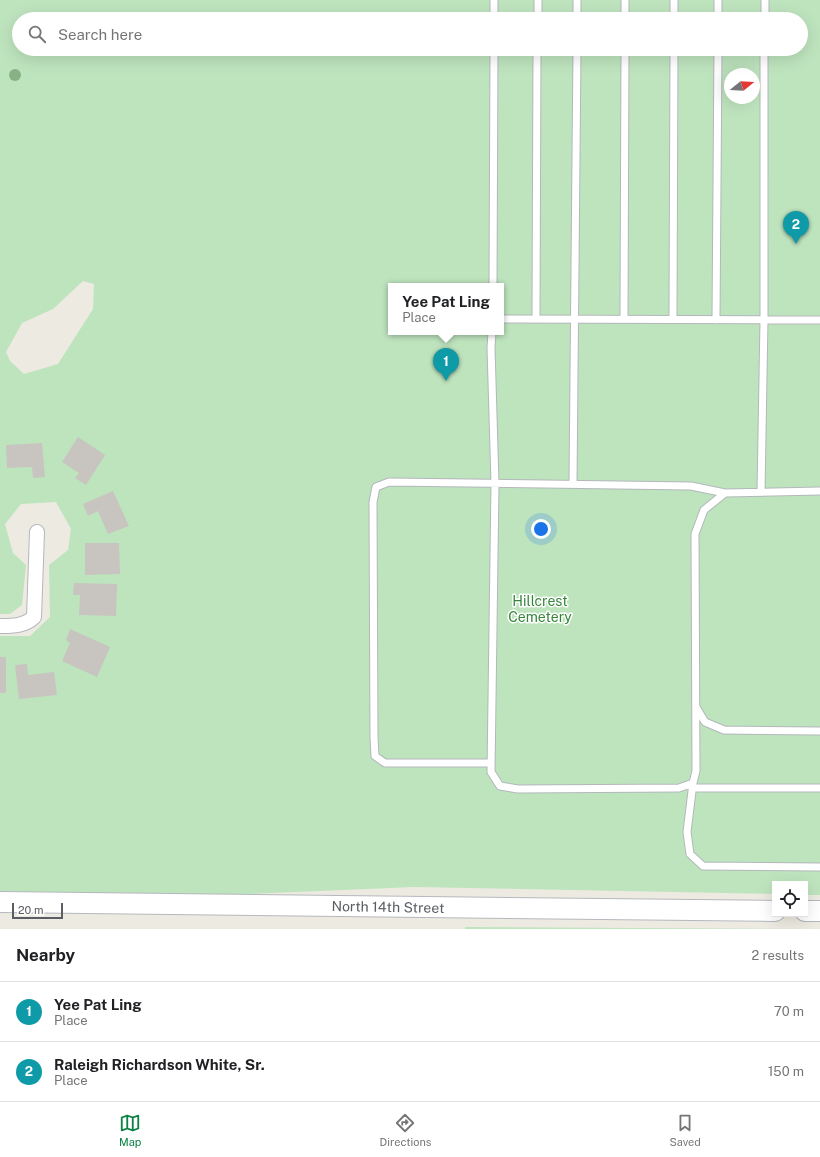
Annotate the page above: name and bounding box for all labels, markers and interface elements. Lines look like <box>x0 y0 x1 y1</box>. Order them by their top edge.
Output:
search box <box>12 12 808 56</box>
icon: search <box>26 23 48 45</box>
text: Search here <box>58 26 142 43</box>
north arrow <box>724 68 760 104</box>
pin: 2 <box>783 211 809 244</box>
popup <box>388 283 504 335</box>
text: Yee Pat Ling <box>402 293 490 310</box>
text: Place <box>402 310 436 325</box>
pin: 1 <box>433 348 459 381</box>
your location <box>531 519 551 539</box>
park label: Hillcrest Cemetery <box>508 593 572 625</box>
map controls <box>772 881 808 917</box>
button: locate <box>772 881 808 917</box>
street label: North 14th Street <box>331 898 445 916</box>
scale bar <box>12 901 63 920</box>
text: 20 m <box>18 904 43 916</box>
text: Nearby <box>16 945 75 965</box>
text: 2 results <box>752 948 804 963</box>
text: Yee Pat Ling <box>54 996 142 1013</box>
text: 1 <box>26 1004 32 1019</box>
text: 70 m <box>774 1004 804 1019</box>
text: Place <box>54 1013 88 1028</box>
text: Raleigh Richardson White, Sr. <box>54 1056 265 1073</box>
text: 2 <box>25 1064 33 1079</box>
text: 150 m <box>768 1064 804 1079</box>
text: Place <box>54 1073 88 1088</box>
tab: Map <box>119 1112 141 1148</box>
tab: Directions <box>380 1112 431 1148</box>
tab: Saved <box>669 1112 701 1148</box>

